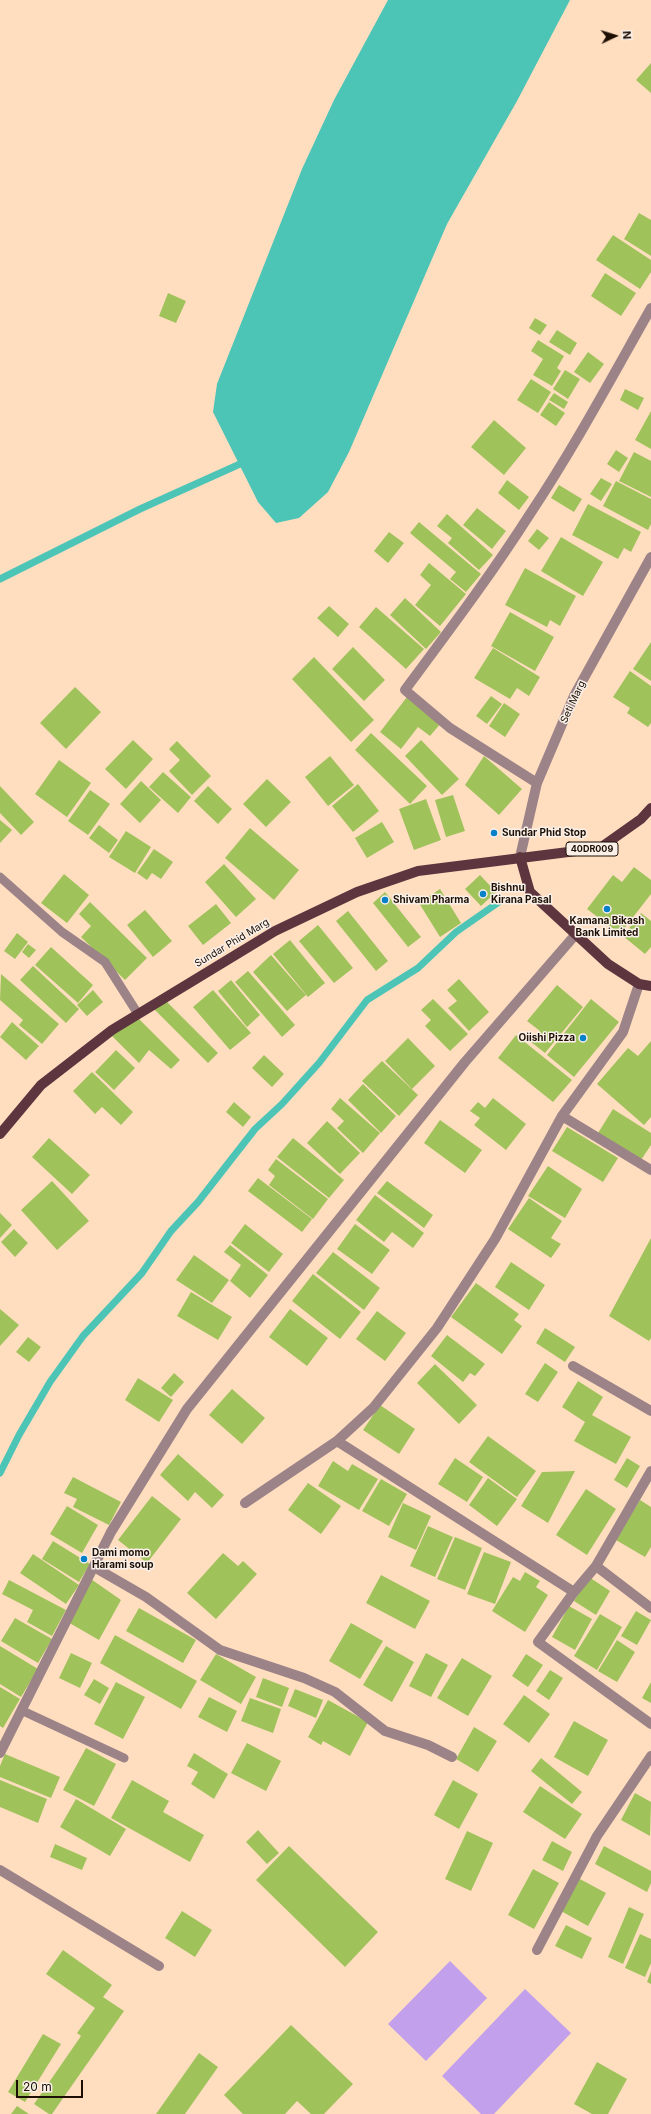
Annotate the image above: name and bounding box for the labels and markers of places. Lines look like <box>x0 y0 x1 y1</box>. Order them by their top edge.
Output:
place label: Sundar Phid Stop <box>502 827 586 839</box>
marker: Sundar Phid Stop <box>489 828 499 838</box>
place label: Bishnu Kirana Pasal <box>491 882 551 906</box>
marker: Bishnu Kirana Pasal <box>478 889 488 899</box>
place label: Shivam Pharma <box>393 894 469 906</box>
marker: Shivam Pharma <box>380 895 390 905</box>
marker: Kamana Bikash Bank Limited <box>602 904 612 914</box>
place label: Kamana Bikash Bank Limited <box>569 915 645 938</box>
place label: Oiishi Pizza <box>519 1032 575 1044</box>
marker: Oiishi Pizza <box>578 1033 588 1043</box>
place label: Dami momo Harami soup <box>92 1547 153 1570</box>
marker: Dami momo Harami soup <box>79 1554 89 1564</box>

